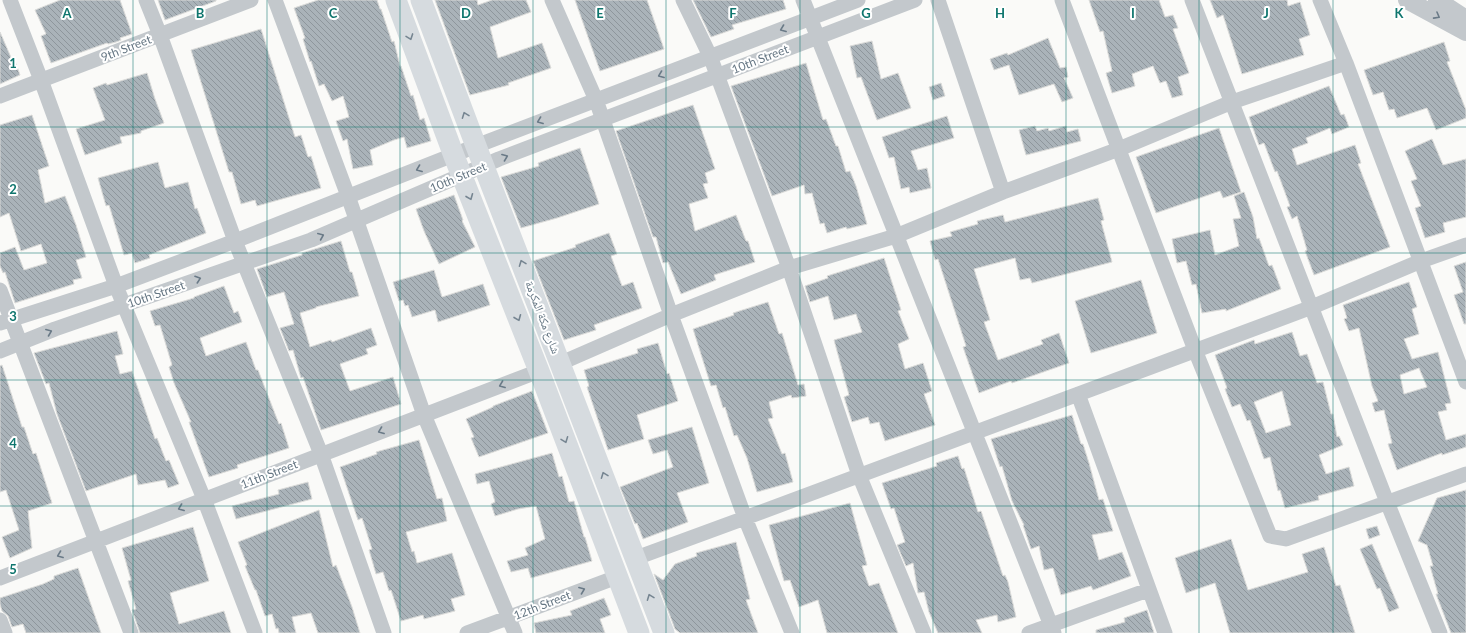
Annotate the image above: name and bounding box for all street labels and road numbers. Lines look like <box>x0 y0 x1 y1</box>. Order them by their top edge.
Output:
street label: 9th Street <box>99 31 154 64</box>
street label: 10th Street <box>729 41 791 77</box>
street label: 10th Street <box>428 158 489 196</box>
street label: 10th Street <box>125 277 187 311</box>
street label: شارع مكة المكرمة <box>521 278 564 356</box>
street label: 11th Street <box>238 456 300 492</box>
street label: 12th Street <box>511 587 573 623</box>

